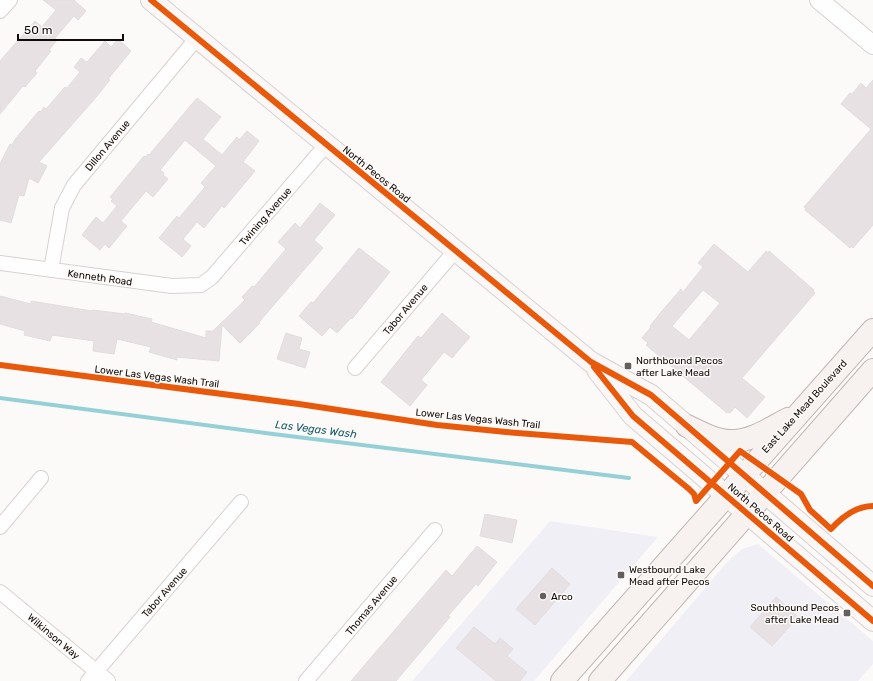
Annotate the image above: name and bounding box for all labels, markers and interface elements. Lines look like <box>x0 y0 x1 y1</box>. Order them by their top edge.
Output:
scale bar <box>18 16 123 42</box>
text: 50 m <box>24 23 52 37</box>
street label: Dillon Avenue <box>83 117 133 174</box>
street label: North Pecos Road <box>340 144 413 206</box>
street label: Twining Avenue <box>237 185 295 248</box>
street label: Kenneth Road <box>67 268 133 288</box>
street label: Tabor Avenue <box>381 281 431 338</box>
place label: Northbound Pecos after Lake Mead <box>636 355 723 379</box>
street label: East Lake Mead Boulevard <box>760 358 850 456</box>
marker: Northbound Pecos after Lake Mead <box>623 361 633 371</box>
street label: Lower Las Vegas Wash Trail <box>94 363 220 391</box>
street label: Lower Las Vegas Wash Trail <box>415 406 541 432</box>
water label: Las Vegas Wash <box>274 418 358 441</box>
street label: North Pecos Road <box>725 481 796 545</box>
place label: Westbound Lake Mead after Pecos <box>629 564 710 588</box>
street label: Tabor Avenue <box>140 565 190 620</box>
marker: Westbound Lake Mead after Pecos <box>616 570 626 580</box>
street label: Thomas Avenue <box>343 573 400 638</box>
marker: Arco <box>538 591 548 601</box>
place label: Arco <box>551 591 573 603</box>
place label: Southbound Pecos after Lake Mead <box>751 602 839 626</box>
marker: Southbound Pecos after Lake Mead <box>842 608 852 618</box>
street label: Wilkinson Way <box>25 611 82 662</box>

